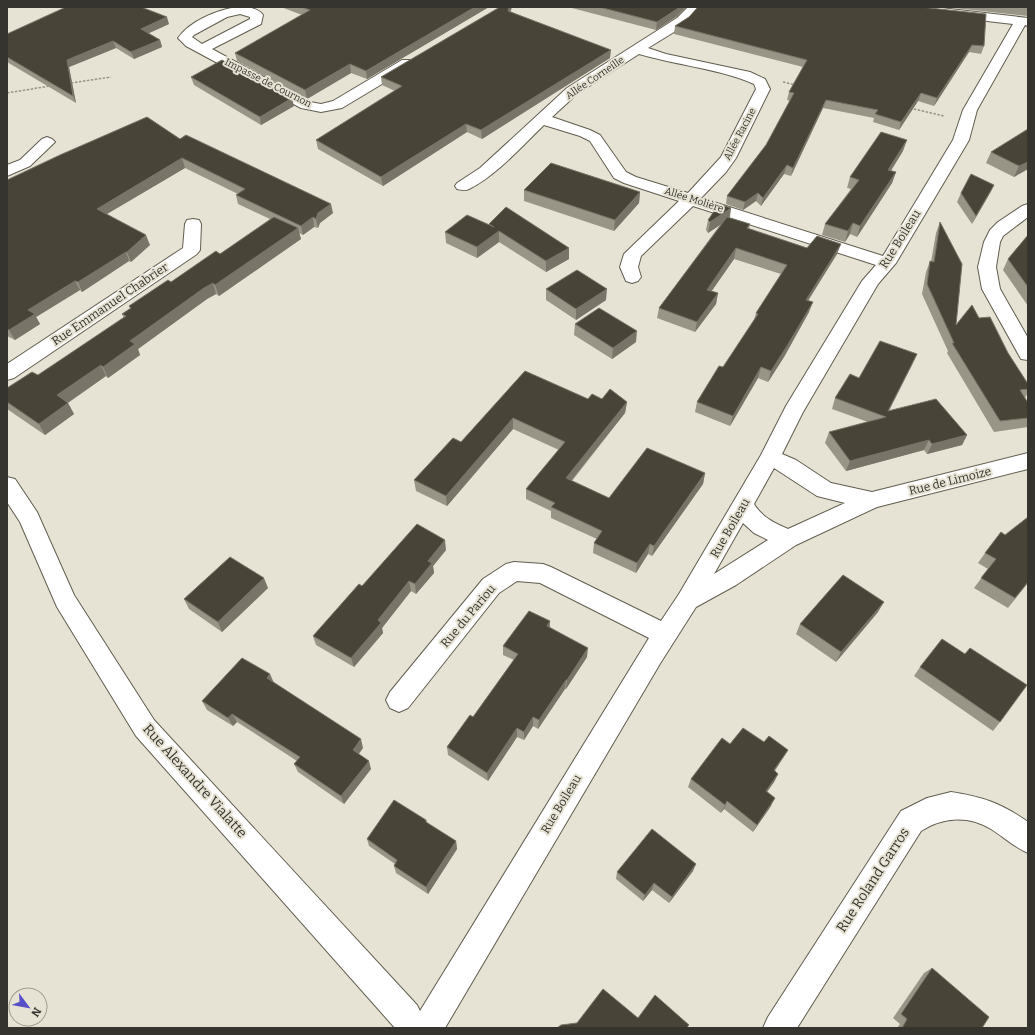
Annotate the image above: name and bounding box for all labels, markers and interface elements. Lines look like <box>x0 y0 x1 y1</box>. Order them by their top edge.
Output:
street label: Allée Corneille <box>564 54 626 102</box>
street label: Impasse de Cournon <box>223 56 314 110</box>
street label: Allée Racine <box>721 106 759 162</box>
street label: Allée Molière <box>663 185 725 215</box>
street label: Rue Boileau <box>877 207 924 271</box>
street label: Rue Emmanuel Chabrier <box>49 259 171 348</box>
street label: Rue de Limoize <box>907 464 993 498</box>
street label: Rue Boileau <box>707 495 753 560</box>
street label: Rue du Pariou <box>438 581 499 650</box>
street label: Rue Alexandre Vialatte <box>139 721 251 841</box>
street label: Rue Boileau <box>538 772 584 836</box>
street label: Rue Roland Garros <box>833 825 913 935</box>
north arrow <box>8 987 48 1027</box>
text: N <box>28 1005 44 1020</box>

